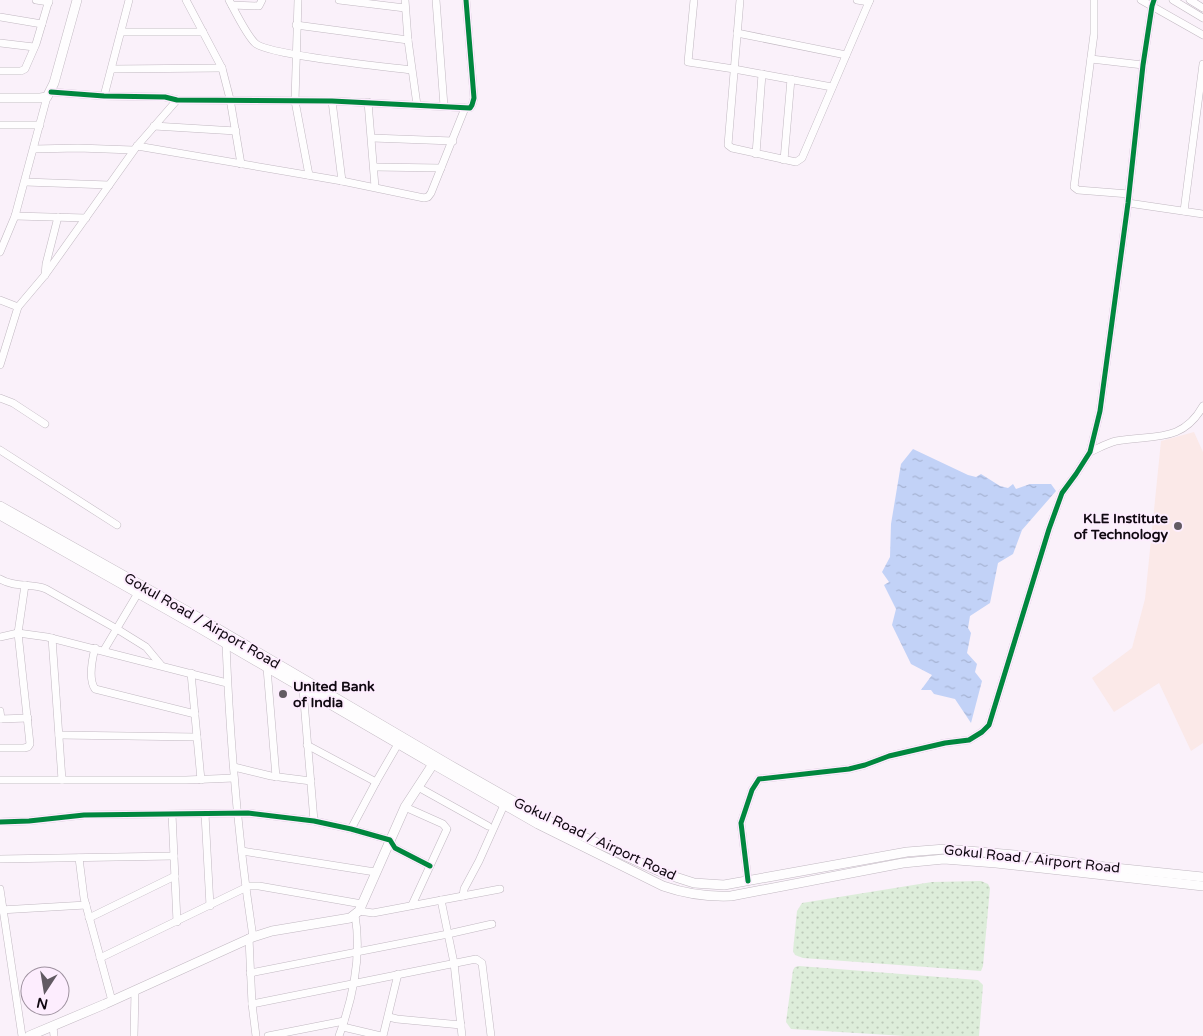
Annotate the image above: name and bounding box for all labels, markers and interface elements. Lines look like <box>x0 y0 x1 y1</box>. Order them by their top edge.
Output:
place label: KLE Institute of Technology <box>1074 510 1168 543</box>
marker: KLE Institute of Technology <box>1172 520 1184 532</box>
street label: Gokul Road / Airport Road <box>121 569 283 673</box>
place label: United Bank of India <box>293 678 375 711</box>
marker: United Bank of India <box>277 688 289 700</box>
street label: Gokul Road / Airport Road <box>511 794 679 884</box>
street label: Gokul Road / Airport Road <box>943 841 1121 877</box>
north arrow <box>20 966 70 1016</box>
text: N <box>35 994 50 1013</box>

